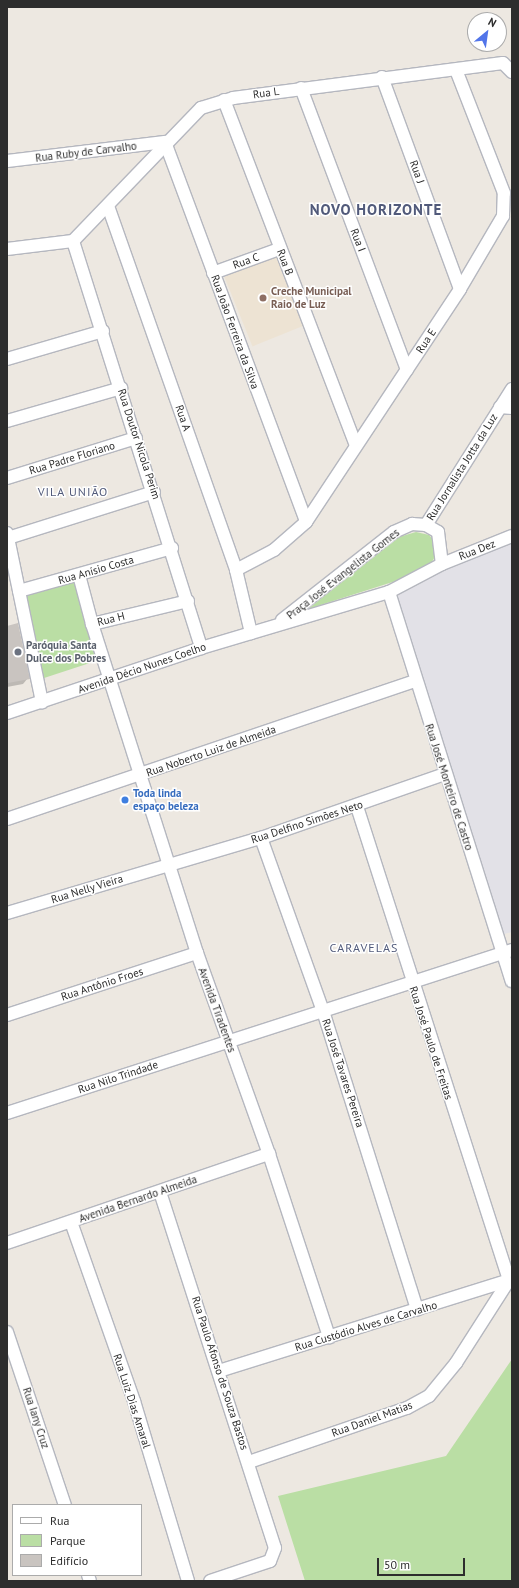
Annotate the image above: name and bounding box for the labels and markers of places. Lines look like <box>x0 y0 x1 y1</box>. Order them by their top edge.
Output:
place label: Creche Municipal Raio de Luz <box>271 285 352 311</box>
marker: Creche Municipal Raio de Luz <box>258 293 268 303</box>
place label: Paróquia Santa Dulce dos Pobres <box>26 639 106 665</box>
marker: Paróquia Santa Dulce dos Pobres <box>13 647 23 657</box>
place label: Toda linda espaço beleza <box>133 787 199 813</box>
marker: Toda linda espaço beleza <box>120 795 130 805</box>

